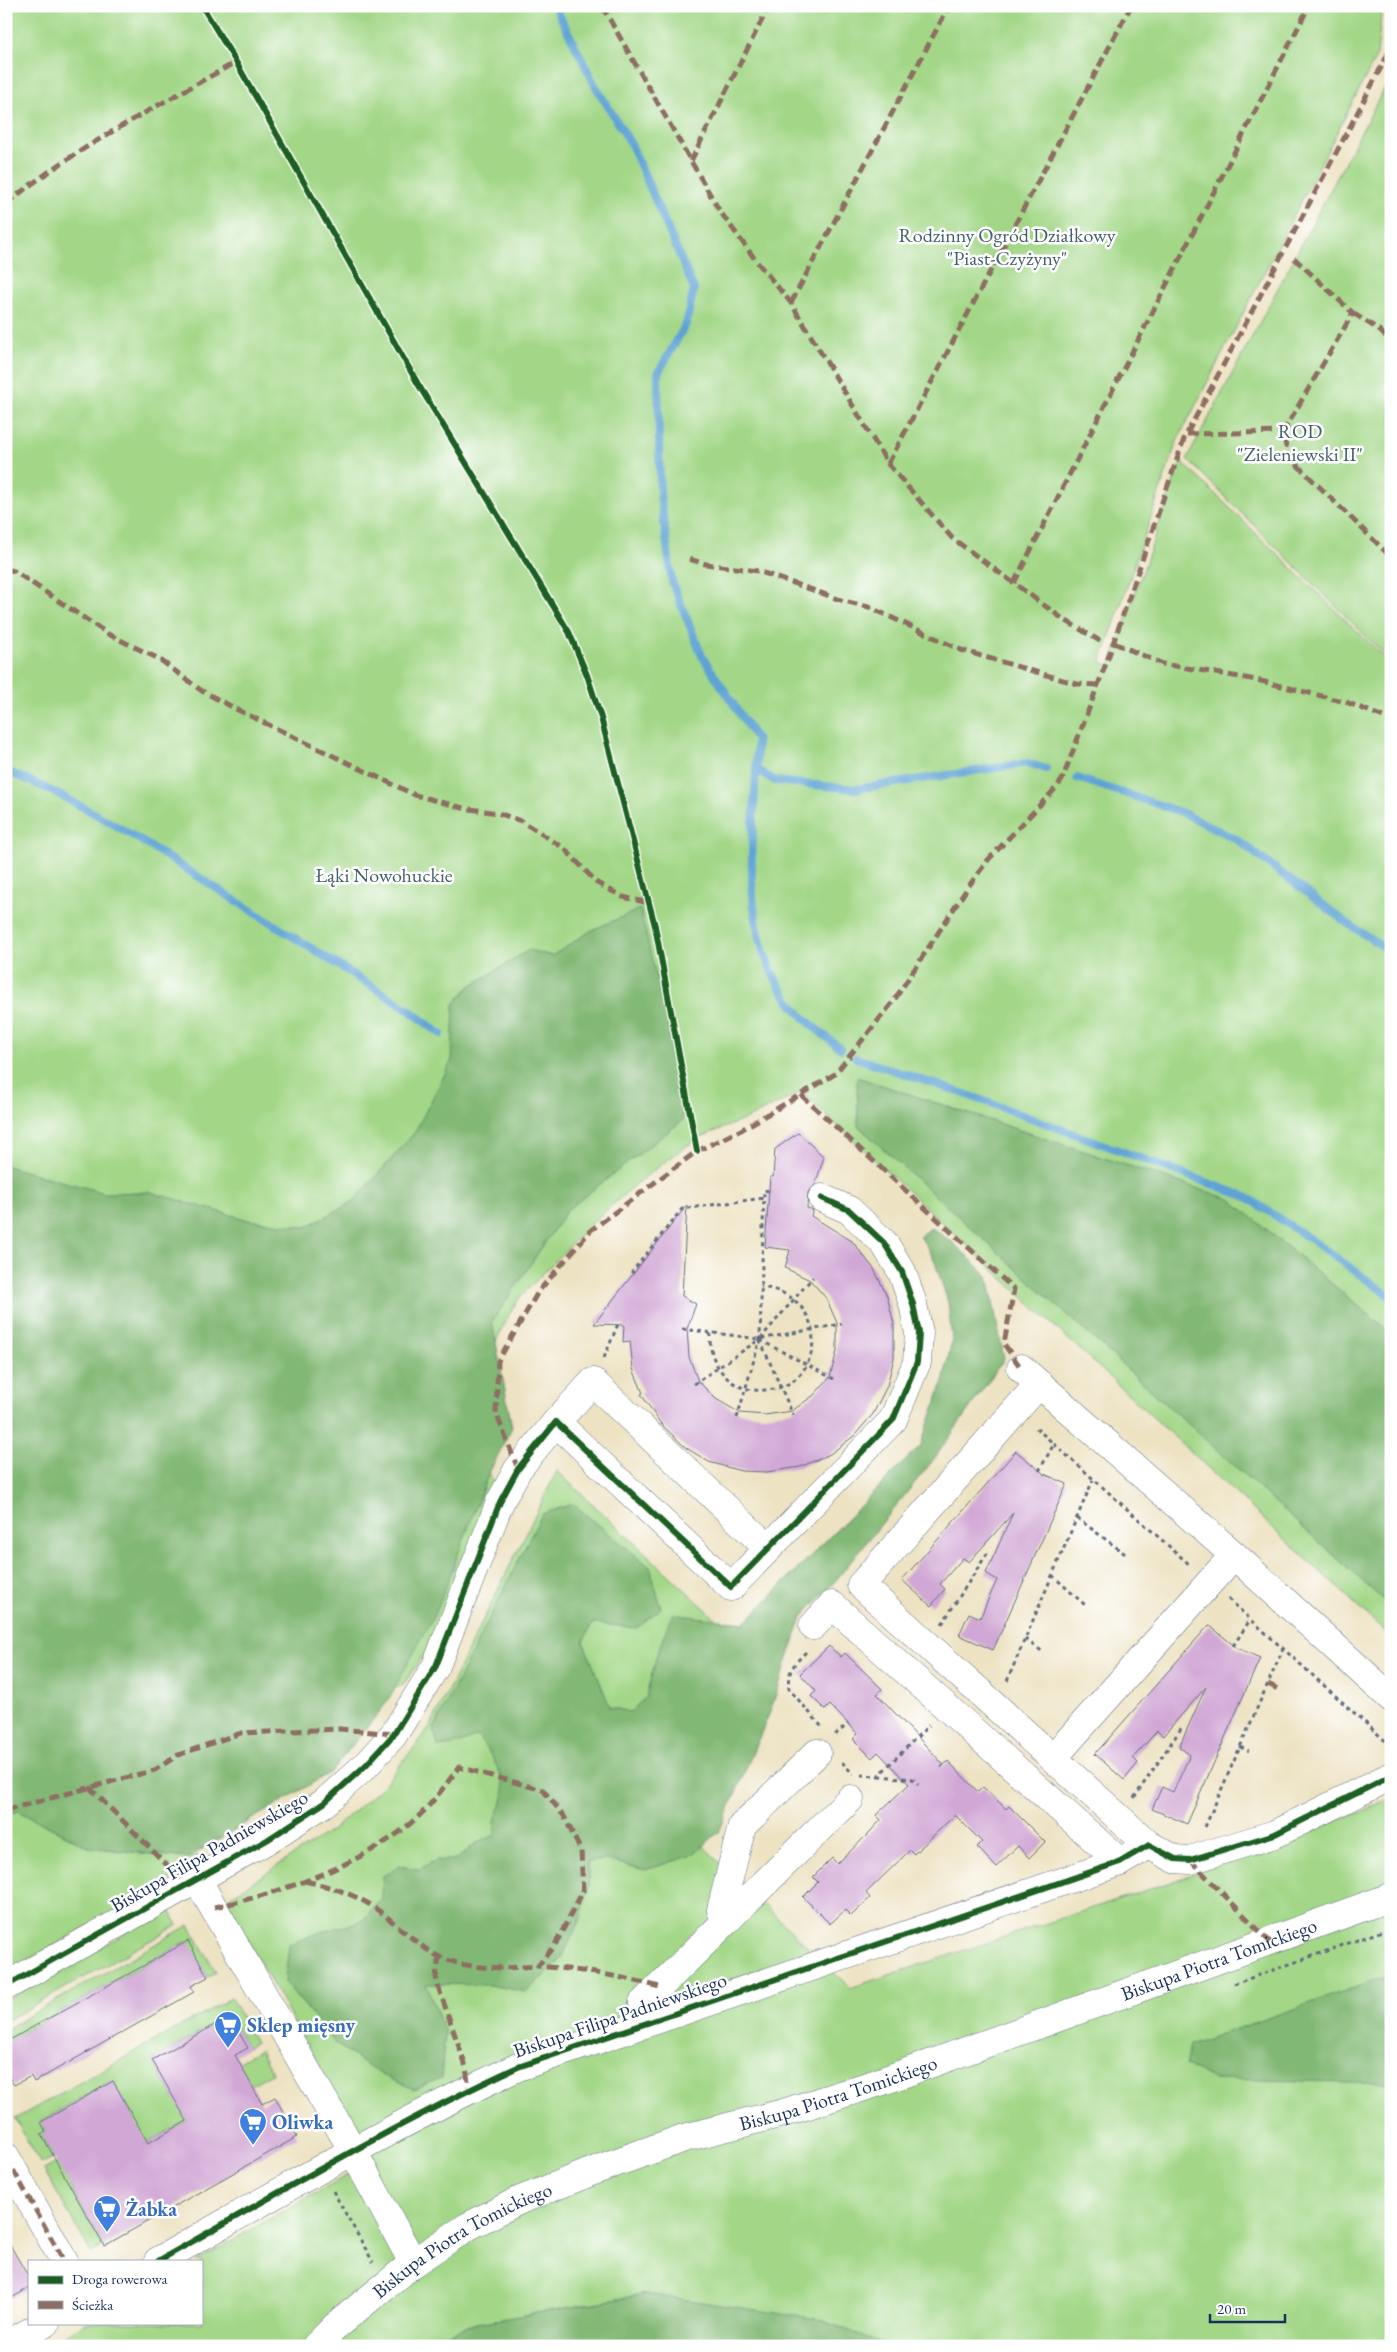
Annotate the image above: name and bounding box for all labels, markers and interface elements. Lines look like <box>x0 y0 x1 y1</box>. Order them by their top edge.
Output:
park label: Rodzinny Ogród Działkowy "Piast-Czyżyny" <box>899 222 1116 271</box>
park label: ROD "Zieleniewski II" <box>1237 418 1363 467</box>
park label: Łąki Nowohuckie <box>315 862 453 888</box>
street label: Biskupa Filipa Padniewskiego <box>105 1784 313 1918</box>
street label: Biskupa Piotra Tomickiego <box>1118 1912 1321 2007</box>
street label: Biskupa Filipa Padniewskiego <box>510 1966 730 2064</box>
supermarket icon: Sklep mięsny <box>213 2010 243 2049</box>
place label: Sklep mięsny <box>247 2012 356 2038</box>
street label: Biskupa Piotra Tomickiego <box>736 2049 941 2137</box>
supermarket icon: Oliwka <box>238 2107 268 2146</box>
place label: Oliwka <box>272 2109 333 2135</box>
street label: Biskupa Piotra Tomickiego <box>367 2176 556 2304</box>
supermarket icon: Żabka <box>92 2194 122 2233</box>
place label: Żabka <box>126 2196 177 2222</box>
legend <box>28 2260 202 2324</box>
text: Droga rowerowa <box>72 2269 167 2288</box>
scale bar <box>1210 2292 1284 2324</box>
text: Ścieżka <box>72 2295 113 2314</box>
text: 20 m <box>1217 2299 1246 2318</box>

